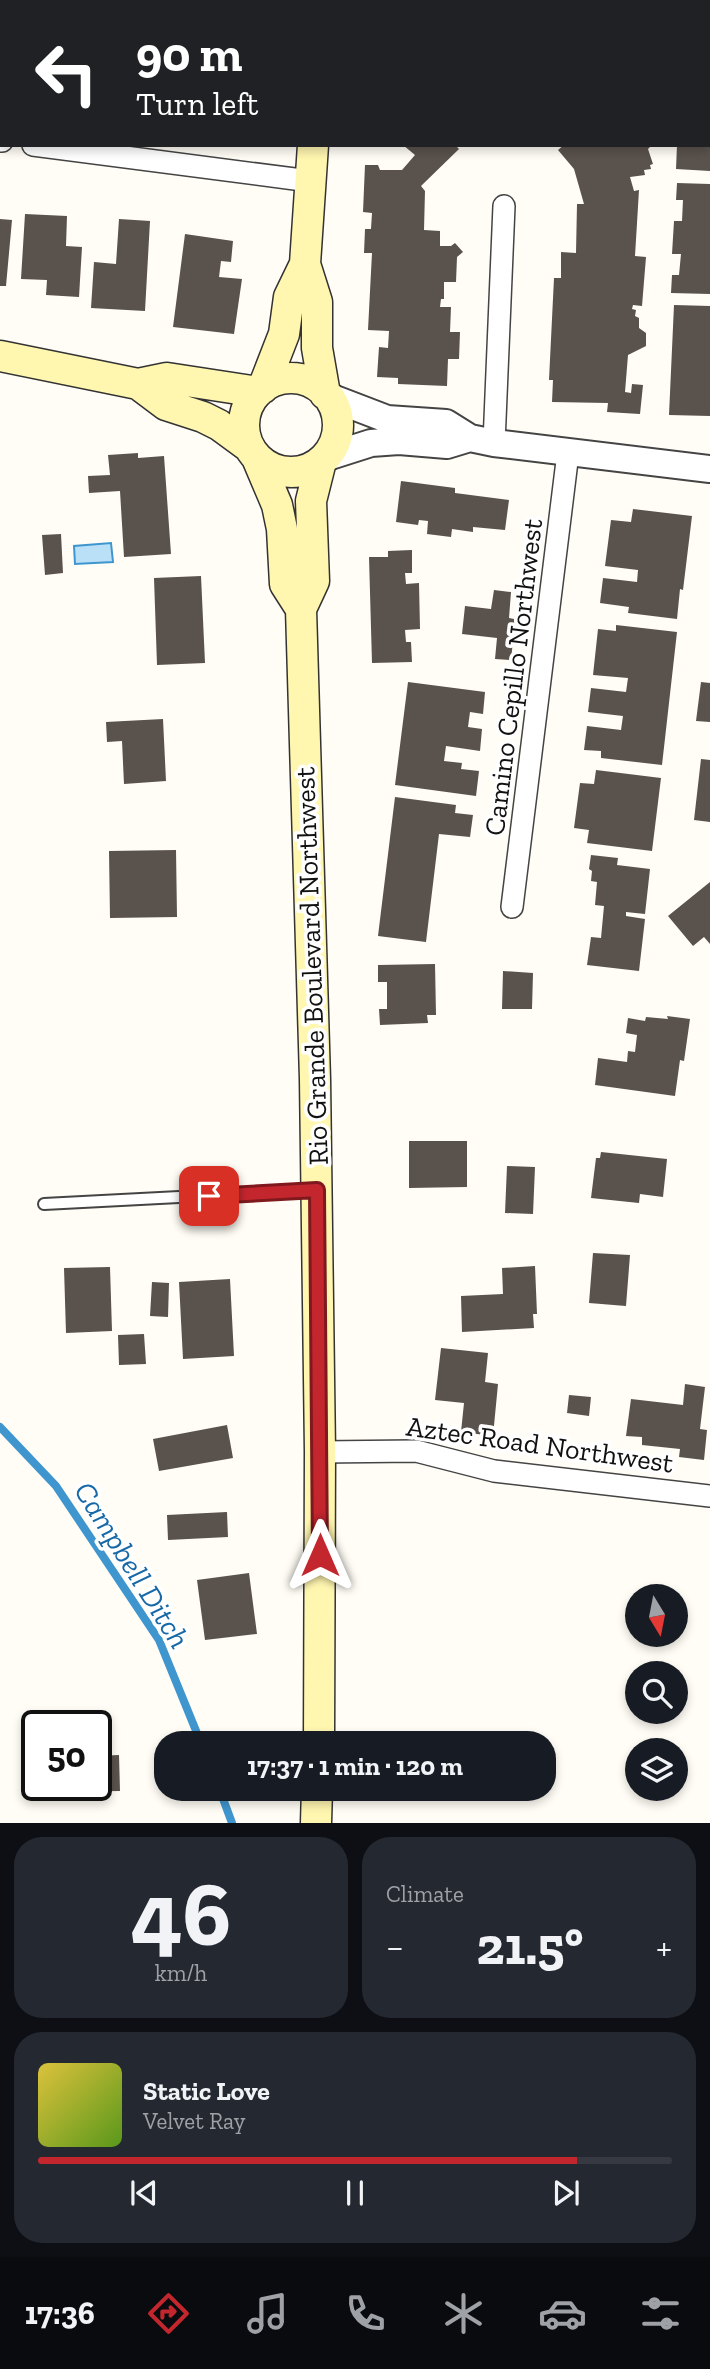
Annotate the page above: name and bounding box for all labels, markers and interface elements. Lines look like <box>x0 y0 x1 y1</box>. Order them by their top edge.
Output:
text: 90 m <box>136 25 243 84</box>
icon: left <box>21 28 112 119</box>
text: Turn left <box>136 85 258 123</box>
street label: Camino Cepillo Northwest <box>478 516 549 837</box>
street label: Rio Grande Boulevard Northwest <box>288 766 335 1166</box>
pin <box>179 1166 239 1226</box>
icon: arrive <box>190 1177 228 1215</box>
street label: Aztec Road Northwest <box>404 1409 676 1480</box>
water label: Campbell Ditch <box>67 1475 197 1655</box>
position arrow <box>283 1518 357 1592</box>
north arrow <box>625 1584 688 1647</box>
map controls <box>625 1584 688 1801</box>
button: search <box>625 1661 688 1724</box>
speed limit sign: 50 <box>21 1710 112 1801</box>
button: layers <box>625 1738 688 1801</box>
text: 17:37 · 1 min · 120 m <box>247 1750 463 1782</box>
text: 46 <box>131 1859 231 1968</box>
text: Climate <box>386 1880 464 1908</box>
text: 21.5° <box>476 1915 583 1977</box>
text: − <box>386 1924 404 1970</box>
text: + <box>656 1924 672 1970</box>
text: km/h <box>155 1959 207 1987</box>
text: Static Love <box>143 2075 270 2107</box>
text: Velvet Ray <box>143 2107 245 2135</box>
icon: previous <box>125 2174 163 2212</box>
icon: pause <box>336 2174 374 2212</box>
icon: next <box>547 2174 585 2212</box>
icon: directions <box>144 2289 193 2338</box>
icon: music <box>243 2289 292 2338</box>
icon: phone <box>341 2289 390 2338</box>
icon: climate <box>439 2289 488 2338</box>
icon: car <box>538 2289 587 2338</box>
icon: filters <box>636 2289 685 2338</box>
text: 17:36 <box>25 2294 95 2332</box>

